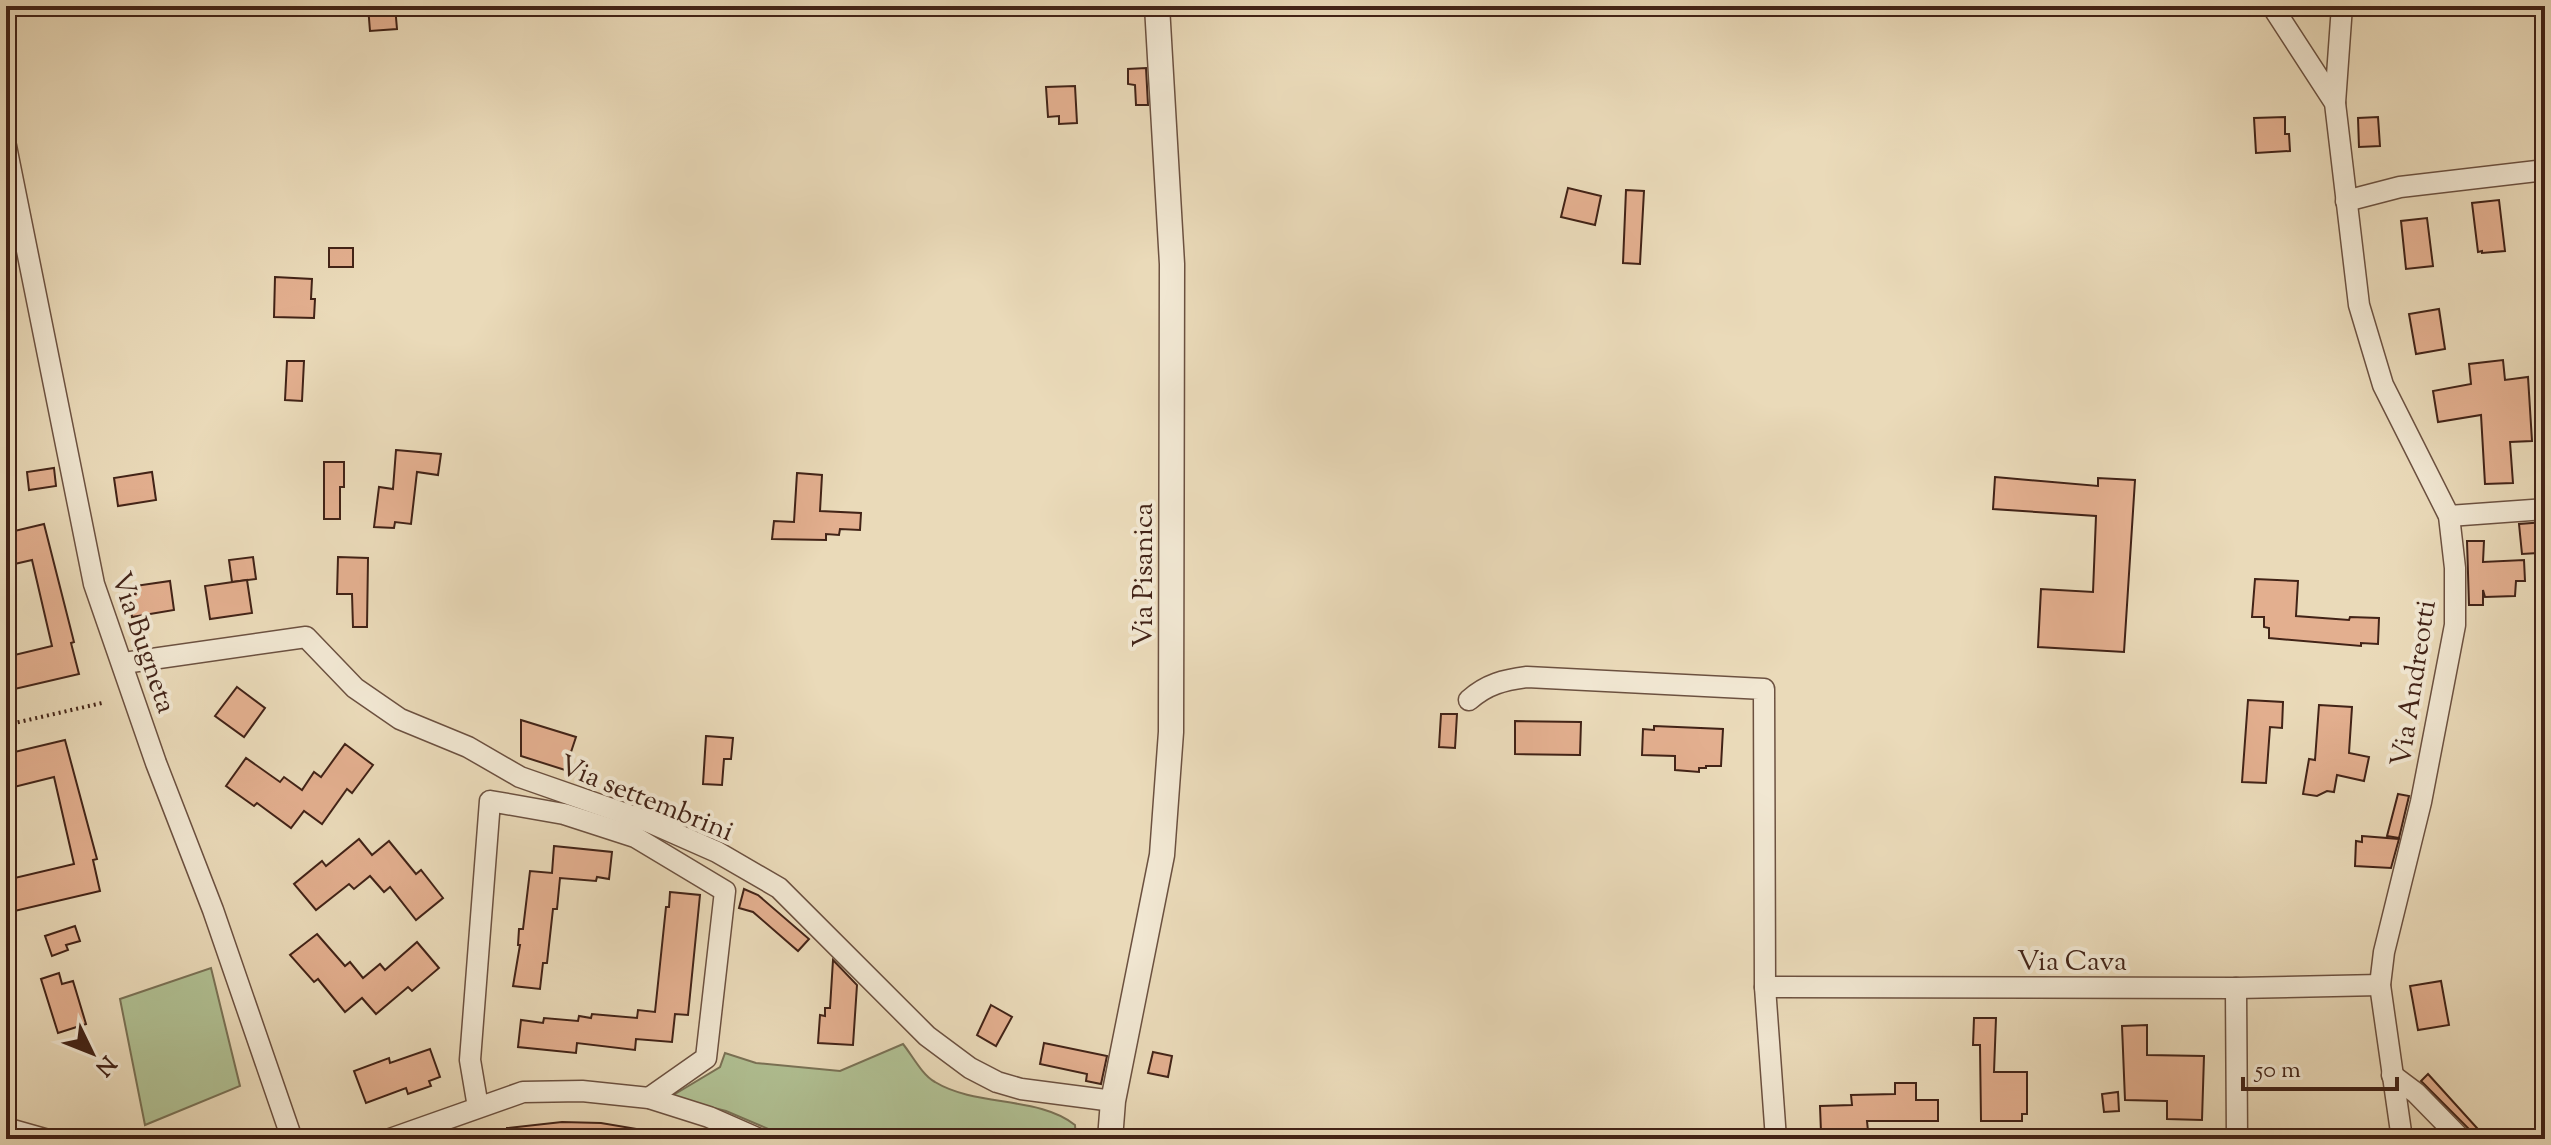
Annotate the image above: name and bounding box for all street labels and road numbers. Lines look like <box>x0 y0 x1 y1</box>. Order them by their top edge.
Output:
street label: Via Pisanica <box>1125 502 1165 647</box>
street label: Via Bugneta <box>99 567 185 719</box>
street label: Via Andreotti <box>2382 597 2448 770</box>
street label: Via settembrini <box>553 747 739 853</box>
street label: Via Cava <box>2017 943 2127 983</box>

